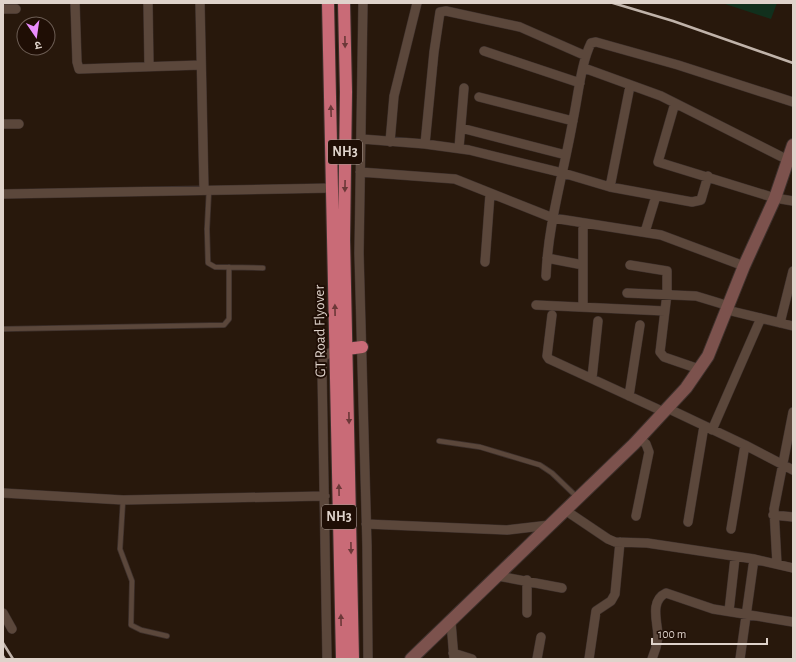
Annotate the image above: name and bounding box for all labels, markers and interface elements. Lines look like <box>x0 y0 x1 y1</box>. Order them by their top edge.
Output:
north arrow <box>16 16 56 56</box>
one-way arrow <box>342 36 348 49</box>
text: उ <box>33 39 43 51</box>
one-way arrow <box>327 105 334 117</box>
road number: NH3 <box>328 140 362 164</box>
one-way arrow <box>342 180 348 193</box>
street label: GT Road Flyover <box>312 284 328 377</box>
one-way arrow <box>332 303 338 316</box>
one-way arrow <box>345 412 352 424</box>
one-way arrow <box>336 483 342 496</box>
road number: NH3 <box>322 505 356 529</box>
one-way arrow <box>348 542 354 555</box>
one-way arrow <box>338 614 345 626</box>
scale bar <box>652 620 767 646</box>
text: 100 m <box>658 628 686 640</box>

